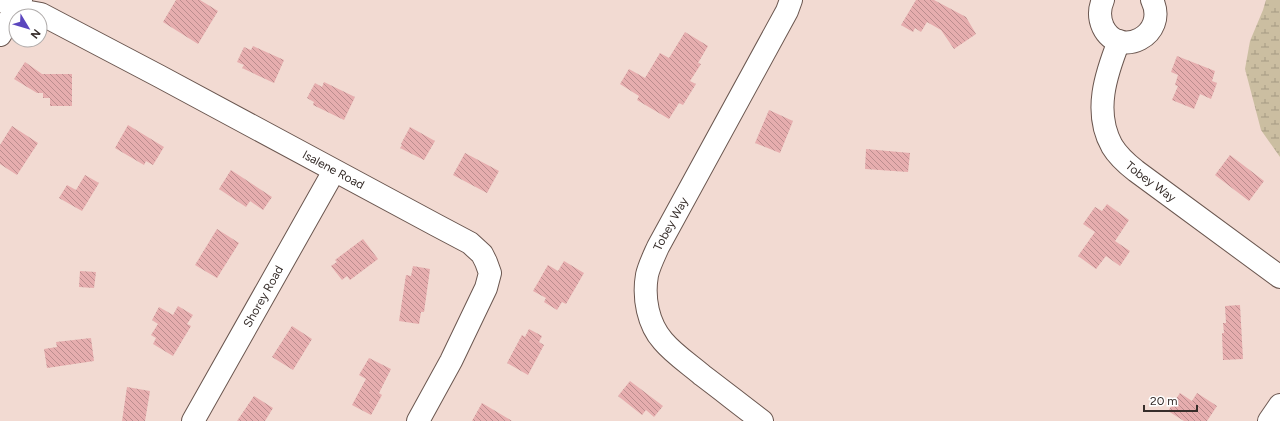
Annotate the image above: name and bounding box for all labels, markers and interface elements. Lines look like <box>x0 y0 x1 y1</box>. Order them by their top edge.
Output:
north arrow <box>8 8 48 48</box>
text: N <box>28 26 43 41</box>
street label: Isalene Road <box>300 147 367 192</box>
street label: Tobey Way <box>1123 159 1179 205</box>
street label: Tobey Way <box>650 194 691 253</box>
street label: Shorey Road <box>240 263 286 330</box>
scale bar <box>1144 387 1197 413</box>
text: 20 m <box>1150 394 1178 408</box>

